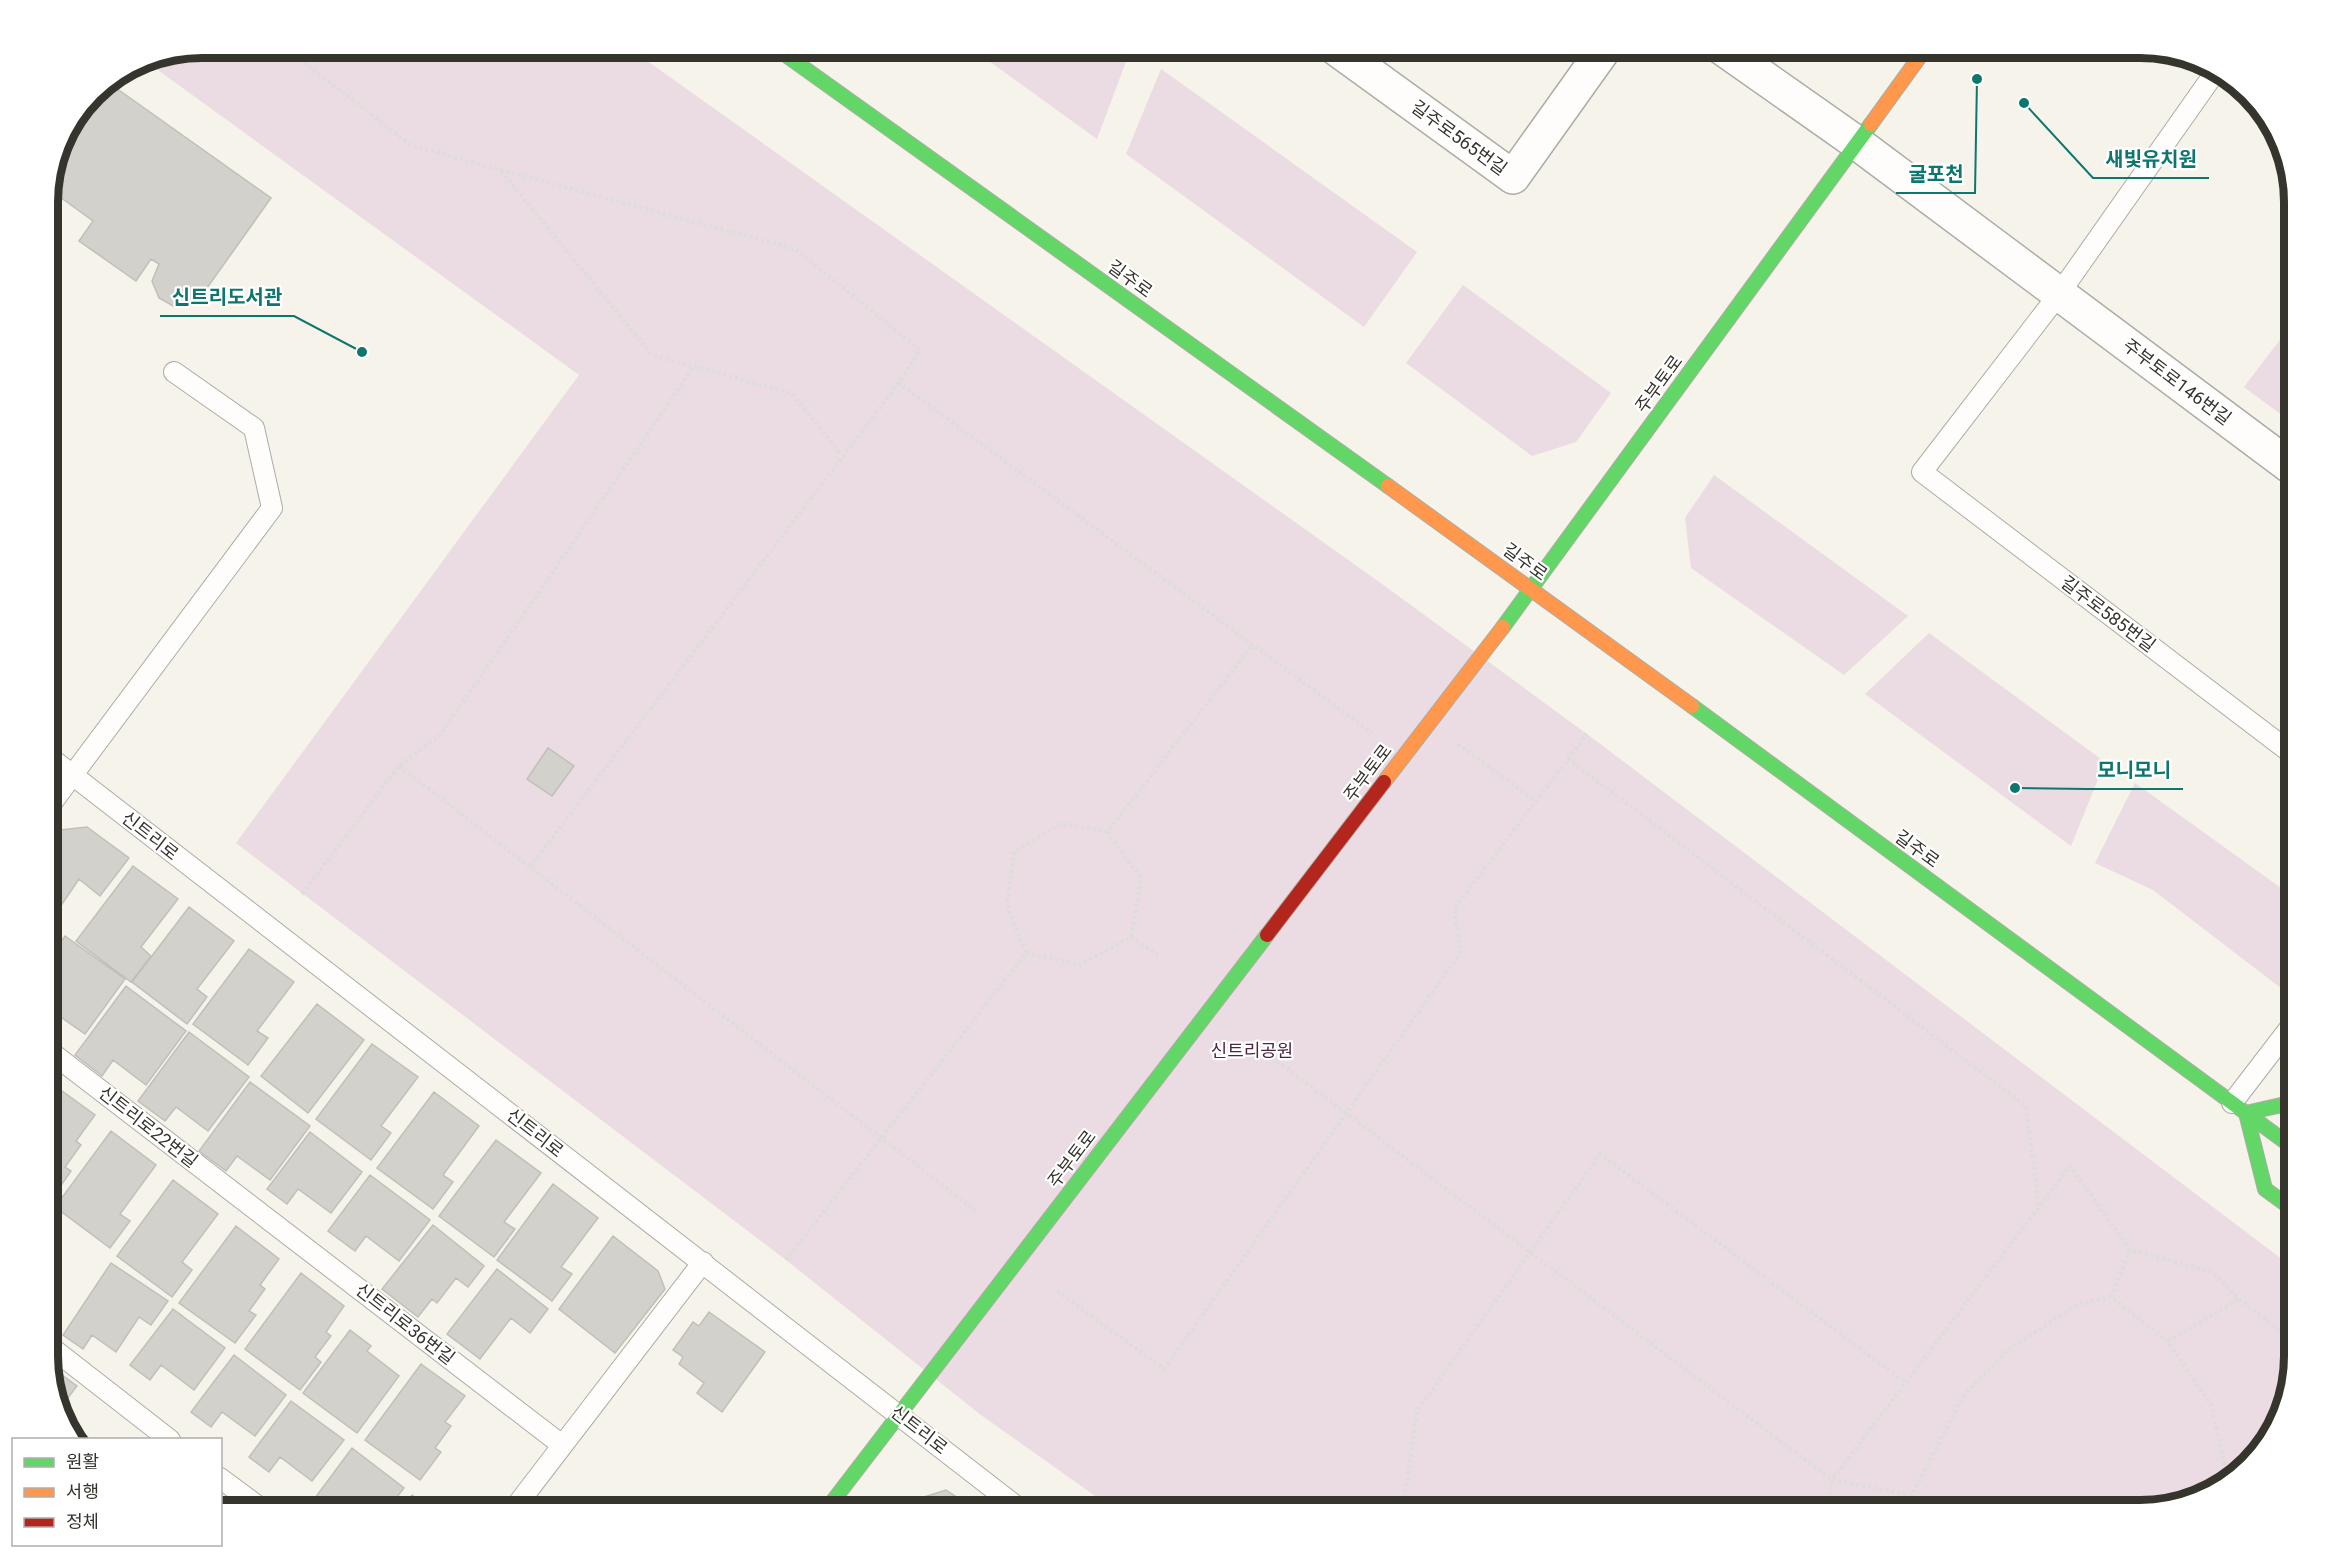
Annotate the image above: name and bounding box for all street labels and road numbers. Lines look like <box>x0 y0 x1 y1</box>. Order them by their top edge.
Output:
street label: 길주로565번길 <box>1407 96 1511 179</box>
street label: 길주로 <box>1104 255 1157 302</box>
street label: 주부토로146번길 <box>2119 334 2235 429</box>
street label: 주부토로 <box>1631 351 1687 417</box>
street label: 길주로 <box>1499 538 1552 585</box>
street label: 길주로585번길 <box>2057 571 2160 656</box>
street label: 주부토로 <box>1339 740 1396 805</box>
street label: 신트리로 <box>118 807 183 864</box>
street label: 길주로 <box>1891 825 1944 872</box>
street label: 신트리로22번길 <box>95 1082 202 1172</box>
street label: 신트리로 <box>503 1104 568 1161</box>
street label: 주부토로 <box>1043 1126 1100 1191</box>
street label: 신트리로36번길 <box>352 1279 459 1369</box>
street label: 신트리로 <box>887 1401 952 1458</box>

